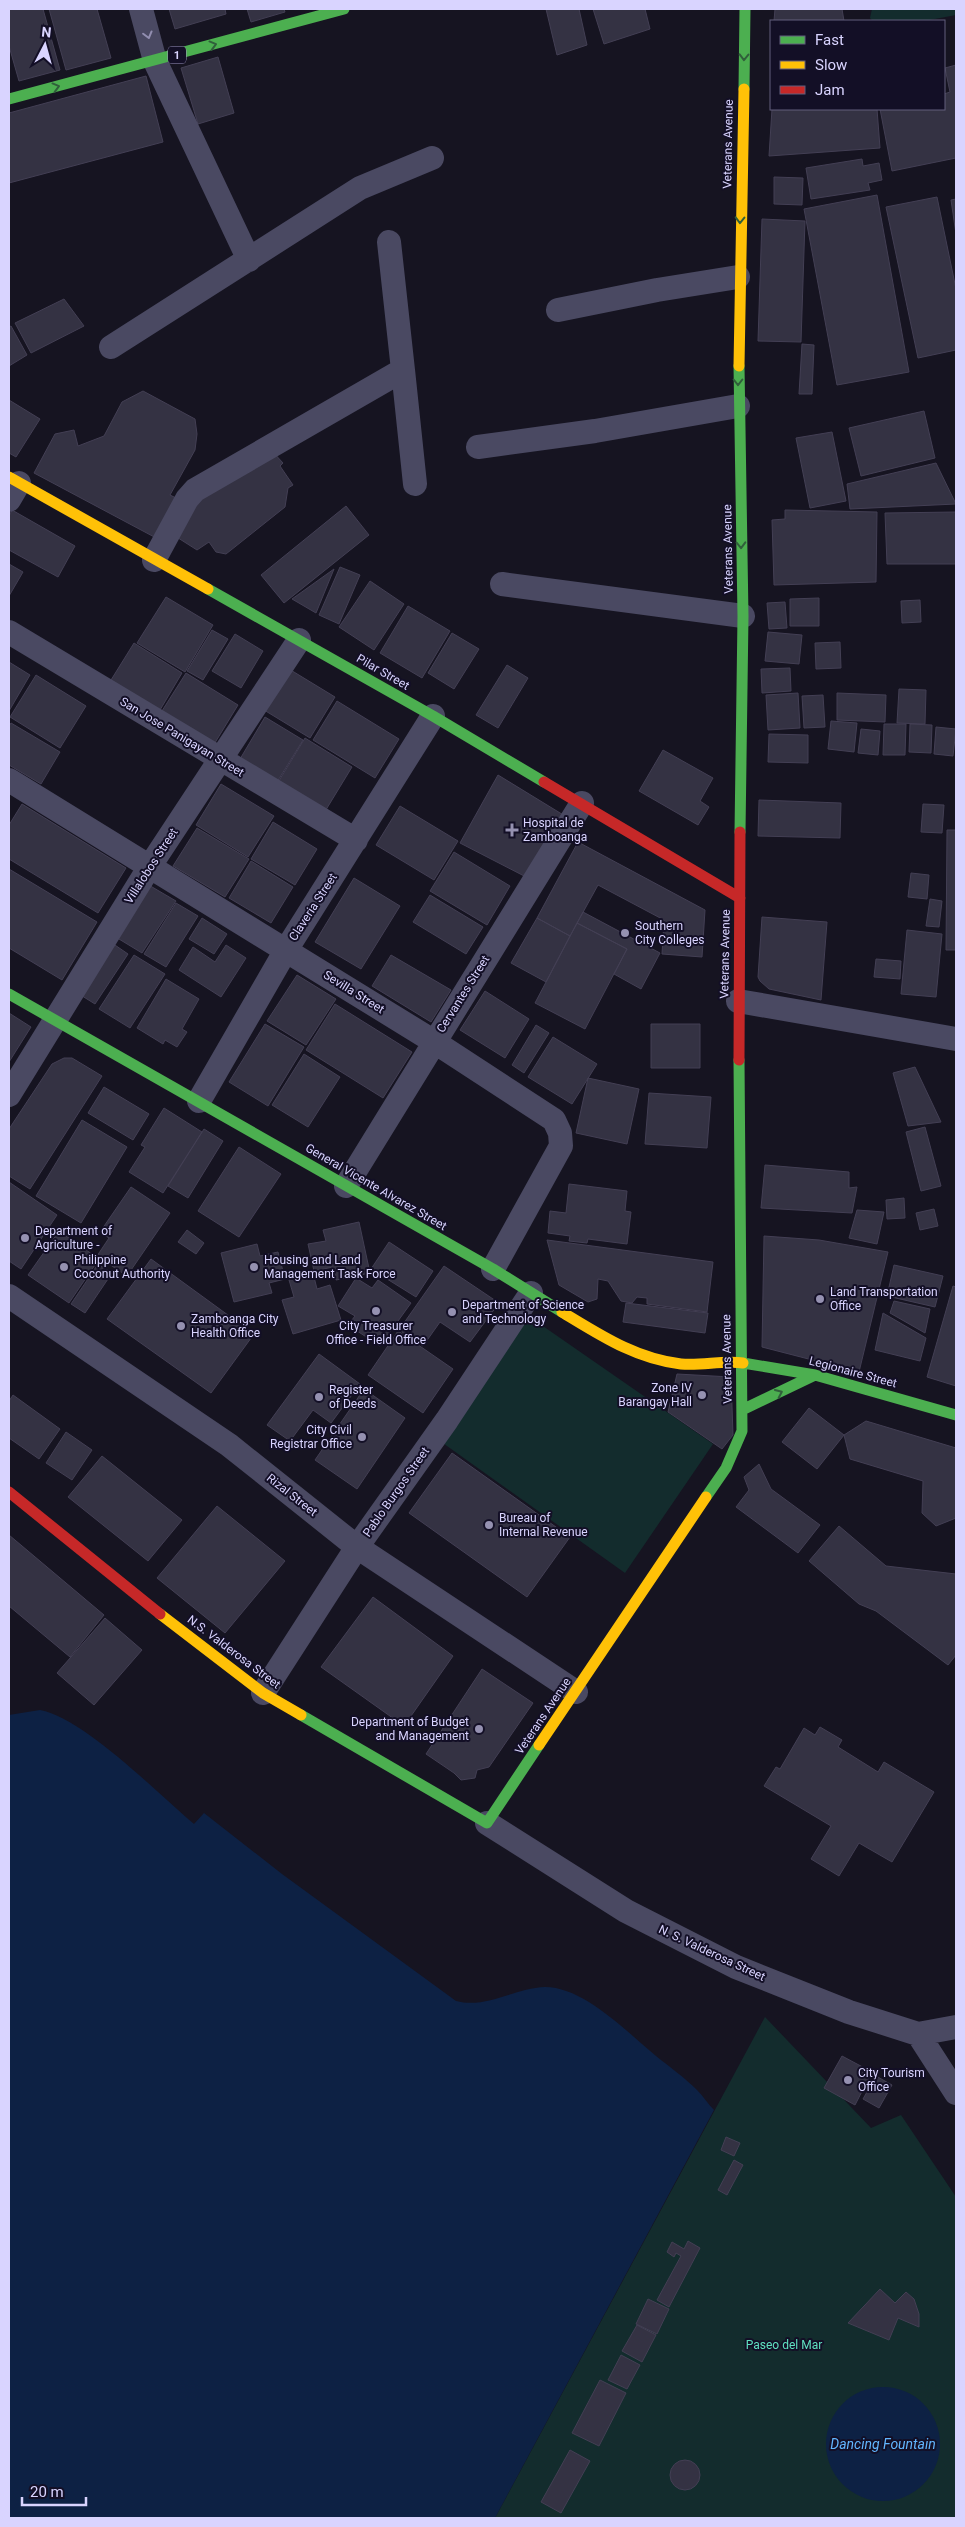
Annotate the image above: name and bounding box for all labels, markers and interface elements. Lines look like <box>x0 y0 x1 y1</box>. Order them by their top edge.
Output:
north arrow <box>20 20 70 70</box>
legend <box>770 20 945 110</box>
text: N <box>41 24 52 41</box>
one-way arrow <box>142 30 152 38</box>
text: Fast <box>815 31 844 49</box>
one-way arrow <box>209 40 217 51</box>
road number: 1 <box>168 46 186 64</box>
one-way arrow <box>739 54 749 62</box>
text: Slow <box>815 56 847 74</box>
text: Jam <box>815 81 845 99</box>
one-way arrow <box>51 82 59 92</box>
street label: Veterans Avenue <box>720 99 736 189</box>
one-way arrow <box>735 216 745 224</box>
one-way arrow <box>733 379 743 387</box>
street label: Veterans Avenue <box>720 504 736 594</box>
one-way arrow <box>736 542 746 549</box>
street label: Pilar Street <box>354 651 412 693</box>
street label: San Jose Panigayan Street <box>117 694 247 780</box>
place label: Hospital de Zamboanga <box>523 816 587 844</box>
marker: Hospital de Zamboanga <box>505 823 519 837</box>
street label: Villalobos Street <box>121 826 181 906</box>
street label: Claveria Street <box>286 871 340 943</box>
street label: Veterans Avenue <box>717 909 733 999</box>
place label: Southern City Colleges <box>635 919 704 947</box>
marker: Southern City Colleges <box>619 927 631 939</box>
street label: Cervantes Street <box>434 953 492 1035</box>
street label: Sevilla Street <box>321 968 387 1016</box>
street label: General Vicente Alvarez Street <box>303 1141 449 1233</box>
place label: Department of Agriculture - <box>35 1224 113 1252</box>
marker: Department of Agriculture - <box>19 1232 31 1244</box>
place label: Philippine Coconut Authority <box>74 1253 171 1281</box>
place label: Housing and Land Management Task Force <box>264 1253 396 1281</box>
marker: Philippine Coconut Authority <box>58 1261 70 1273</box>
marker: Housing and Land Management Task Force <box>248 1261 260 1273</box>
place label: Land Transportation Office <box>830 1285 938 1313</box>
marker: Land Transportation Office <box>814 1293 826 1305</box>
place label: Department of Science and Technology <box>462 1298 584 1326</box>
marker: City Treasurer Office - Field Office <box>370 1305 382 1317</box>
marker: Department of Science and Technology <box>446 1306 458 1318</box>
place label: Zamboanga City Health Office <box>191 1312 279 1340</box>
street label: Veterans Avenue <box>719 1314 735 1404</box>
place label: City Treasurer Office - Field Office <box>326 1319 426 1347</box>
marker: Zamboanga City Health Office <box>175 1320 187 1332</box>
street label: Legionaire Street <box>808 1354 899 1390</box>
place label: Zone IV Barangay Hall <box>618 1381 692 1409</box>
place label: Register of Deeds <box>329 1383 377 1411</box>
marker: Zone IV Barangay Hall <box>696 1389 708 1401</box>
one-way arrow <box>774 1389 783 1399</box>
marker: Register of Deeds <box>313 1391 325 1403</box>
place label: City Civil Registrar Office <box>270 1423 352 1451</box>
marker: City Civil Registrar Office <box>356 1431 368 1443</box>
street label: Pablo Burgos Street <box>360 1445 432 1539</box>
street label: Rizal Street <box>264 1471 320 1519</box>
place label: Bureau of Internal Revenue <box>499 1511 588 1539</box>
marker: Bureau of Internal Revenue <box>483 1519 495 1531</box>
street label: N.S. Valderosa Street <box>185 1612 283 1692</box>
street label: Veterans Avenue <box>512 1675 574 1757</box>
place label: Department of Budget and Management <box>351 1715 469 1743</box>
marker: Department of Budget and Management <box>473 1723 485 1735</box>
street label: N. S. Valderosa Street <box>656 1922 768 1984</box>
place label: City Tourism Office <box>858 2066 925 2094</box>
marker: City Tourism Office <box>842 2074 854 2086</box>
park label: Paseo del Mar <box>746 2338 822 2352</box>
water label: Dancing Fountain <box>830 2436 936 2452</box>
scale bar <box>22 2474 86 2506</box>
text: 20 m <box>30 2483 64 2501</box>

